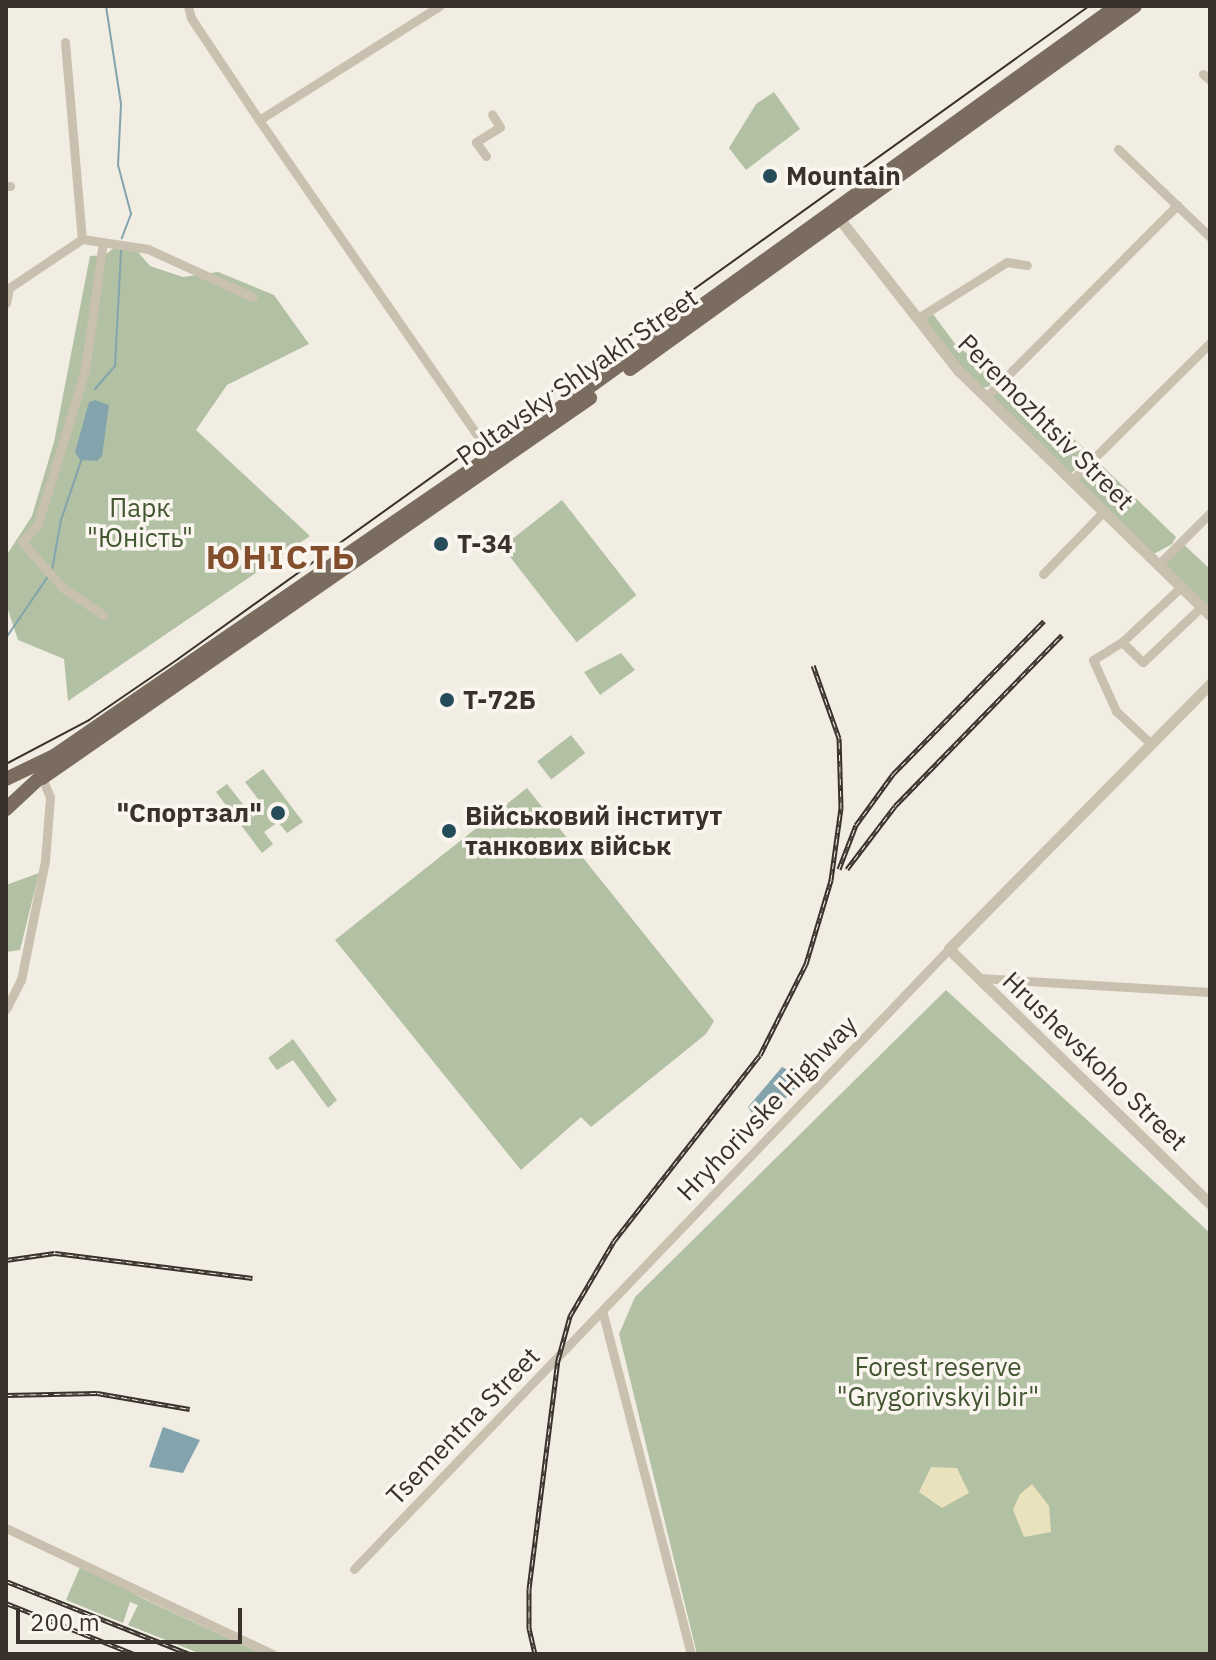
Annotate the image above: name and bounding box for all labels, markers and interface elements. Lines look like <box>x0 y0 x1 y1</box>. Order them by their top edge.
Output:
place label: Mountain <box>786 160 901 192</box>
marker: Mountain <box>761 167 779 185</box>
street label: Poltavsky Shlyakh Street <box>451 282 703 472</box>
street label: Peremozhtsiv Street <box>952 328 1140 516</box>
park label: Парк "Юність" <box>87 492 193 554</box>
place label: T-34 <box>457 528 513 560</box>
marker: T-34 <box>432 535 450 553</box>
district label: ЮНІСТЬ <box>206 537 356 577</box>
place label: Т-72Б <box>463 684 536 716</box>
marker: Т-72Б <box>438 691 456 709</box>
place label: "Спортзал" <box>117 797 262 829</box>
place label: Військовий інститут танкових військ <box>465 800 722 862</box>
marker: "Спортзал" <box>269 804 287 822</box>
marker: Військовий інститут танкових військ <box>440 822 458 840</box>
street label: Hrushevskoho Street <box>996 965 1194 1157</box>
street label: Hryhorivske Highway <box>671 1009 863 1207</box>
street label: Tsementna Street <box>380 1341 546 1511</box>
park label: Forest reserve "Grygorivskyi bir" <box>837 1351 1039 1412</box>
scale bar <box>20 1592 246 1642</box>
text: 200 m <box>30 1606 100 1638</box>

